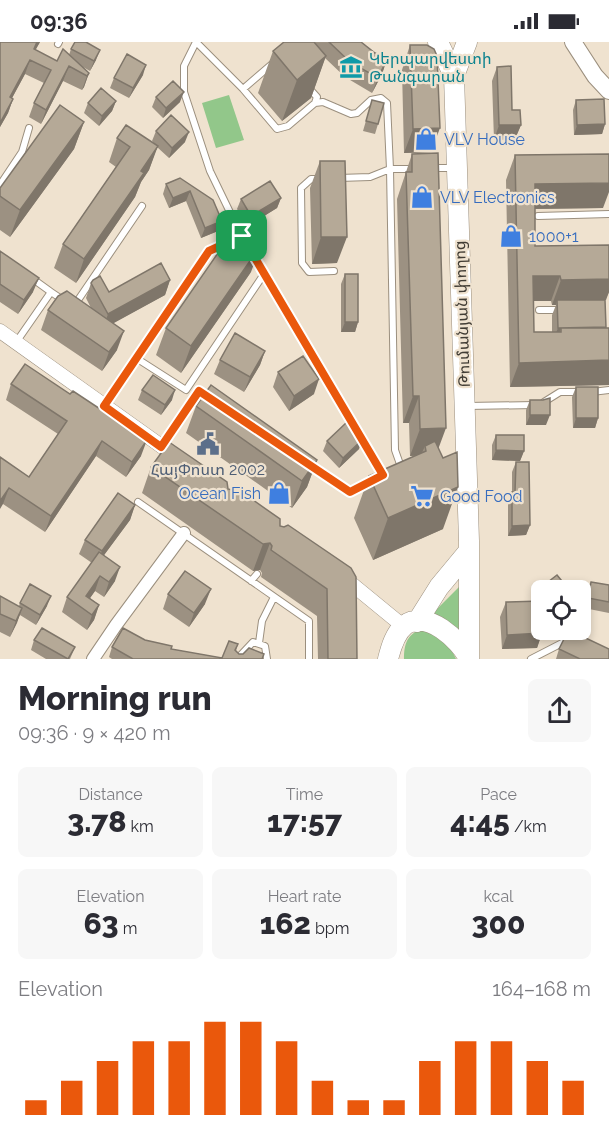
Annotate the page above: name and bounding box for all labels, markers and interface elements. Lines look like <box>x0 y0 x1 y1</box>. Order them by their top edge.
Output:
text: 09:36 <box>30 8 88 34</box>
place label: Կերպարվեստի Թանգարան <box>369 49 492 86</box>
museum icon: Կերպարվեստի Թանգարան <box>338 54 364 80</box>
shop icon: VLV House <box>413 126 439 152</box>
place label: VLV House <box>444 130 525 149</box>
shop icon: VLV Electronics <box>409 184 435 210</box>
place label: VLV Electronics <box>440 188 555 207</box>
pin <box>216 210 267 261</box>
icon: arrive <box>225 219 258 252</box>
shop icon: 1000+1 <box>498 223 524 249</box>
place label: 1000+1 <box>529 227 579 246</box>
street label: Թումանյան փողոց <box>450 240 474 388</box>
public building icon: ՀայՓոստ 2002 <box>195 431 221 457</box>
place label: ՀայՓոստ 2002 <box>151 460 265 479</box>
shop icon: Ocean Fish <box>266 480 292 506</box>
supermarket icon: Good Food <box>409 483 435 509</box>
place label: Ocean Fish <box>179 484 261 503</box>
place label: Good Food <box>440 487 522 506</box>
map controls <box>531 580 591 640</box>
button: locate <box>531 580 591 640</box>
text: Morning run <box>18 679 212 718</box>
button: share <box>528 679 591 742</box>
text: 09:36 · 9 × 420 m <box>18 721 171 745</box>
text: Distance <box>78 785 143 804</box>
text: Time <box>286 785 323 804</box>
text: Pace <box>480 785 517 804</box>
text: 3.78 <box>67 804 126 839</box>
text: 17:57 <box>267 804 342 839</box>
text: 4:45 <box>450 804 510 839</box>
text: km <box>126 817 154 836</box>
text: /km <box>510 817 547 836</box>
text: Elevation <box>77 887 144 906</box>
text: Heart rate <box>268 887 341 906</box>
text: kcal <box>484 887 513 906</box>
text: 63 <box>84 906 119 941</box>
text: 162 <box>260 906 311 941</box>
text: 300 <box>472 906 525 941</box>
text: m <box>119 919 137 938</box>
text: bpm <box>311 919 349 938</box>
text: Elevation <box>18 977 103 1001</box>
text: 164–168 m <box>492 977 591 1001</box>

